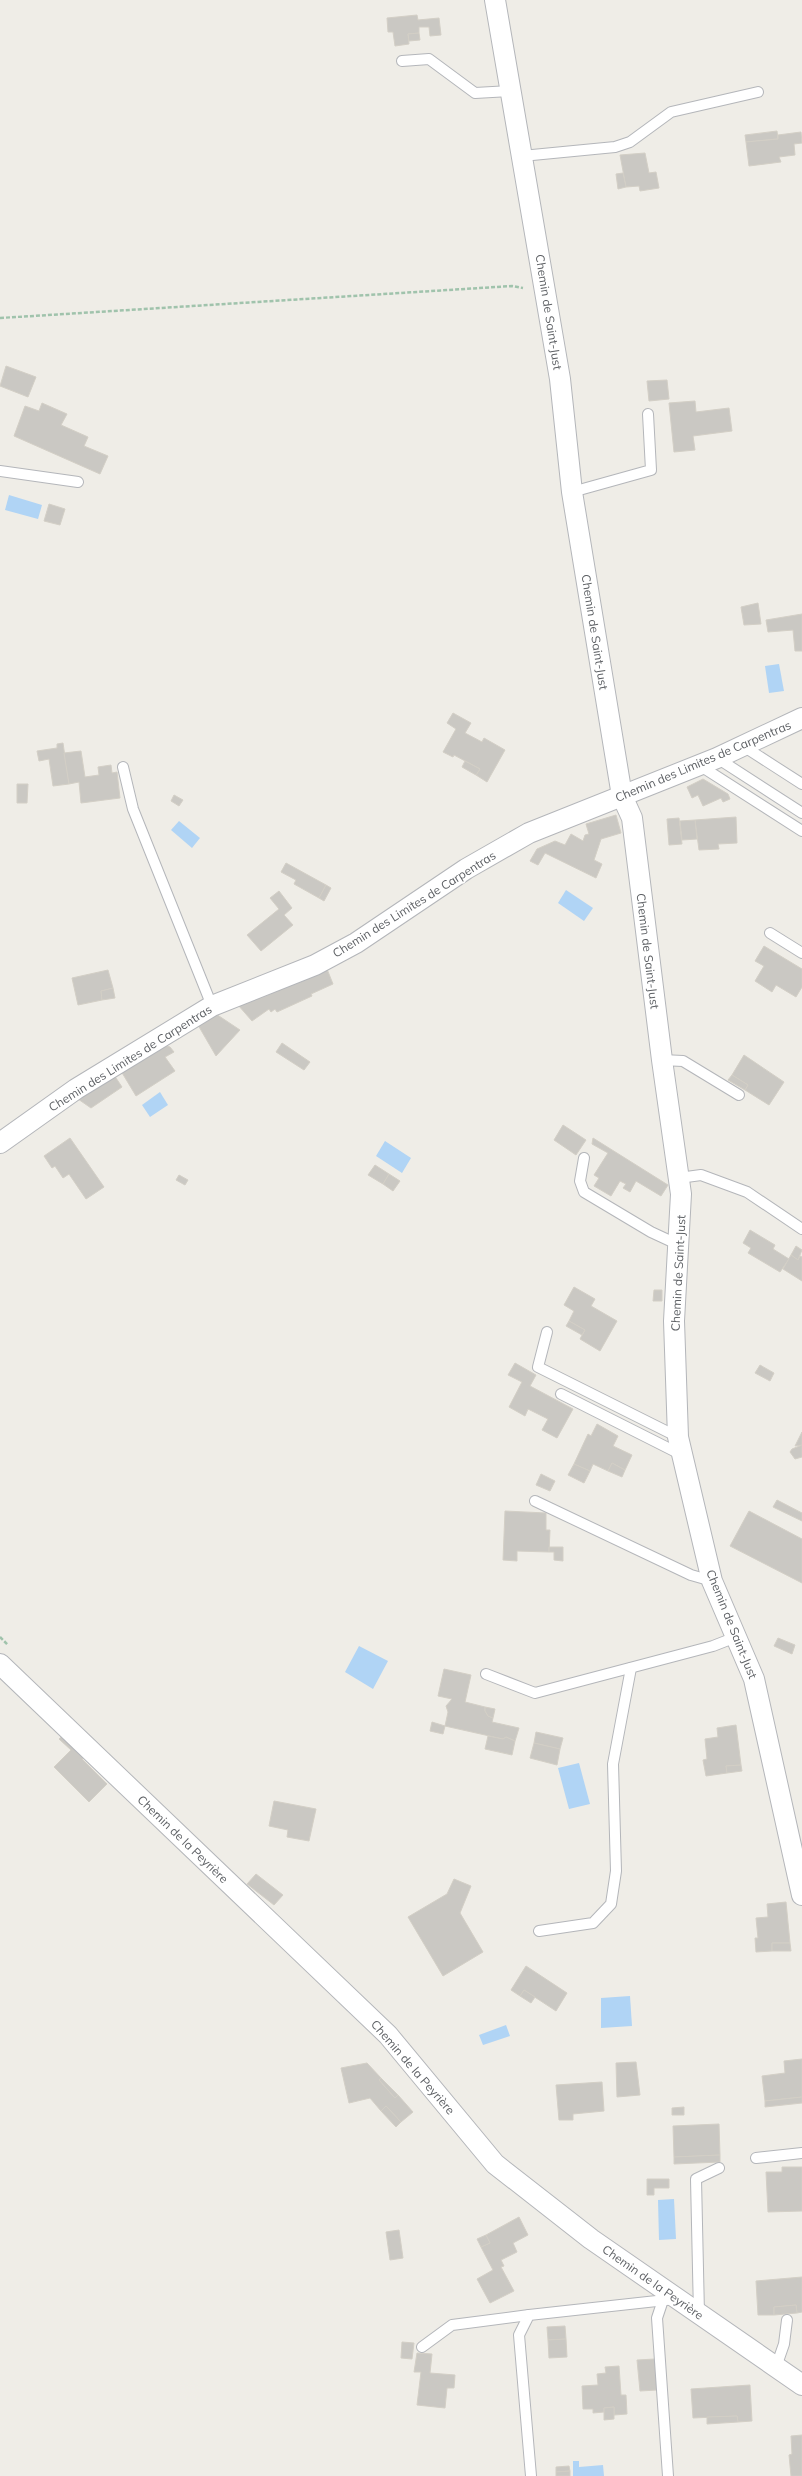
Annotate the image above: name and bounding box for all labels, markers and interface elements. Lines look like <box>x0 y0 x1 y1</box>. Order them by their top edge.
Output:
street label: Chemin de Saint-Just <box>532 253 566 371</box>
street label: Chemin de Saint-Just <box>578 573 612 691</box>
street label: Chemin des Limites de Carpentras <box>613 717 793 805</box>
street label: Chemin des Limites de Carpentras <box>330 847 498 961</box>
street label: Chemin de Saint-Just <box>633 892 663 1010</box>
street label: Chemin des Limites de Carpentras <box>46 1001 214 1115</box>
street label: Chemin de Saint-Just <box>667 1214 689 1332</box>
street label: Chemin de Saint-Just <box>703 1567 761 1681</box>
street label: Chemin de la Peyrière <box>135 1792 231 1886</box>
street label: Chemin de la Peyrière <box>368 2017 458 2117</box>
street label: Chemin de la Peyrière <box>599 2241 707 2323</box>

